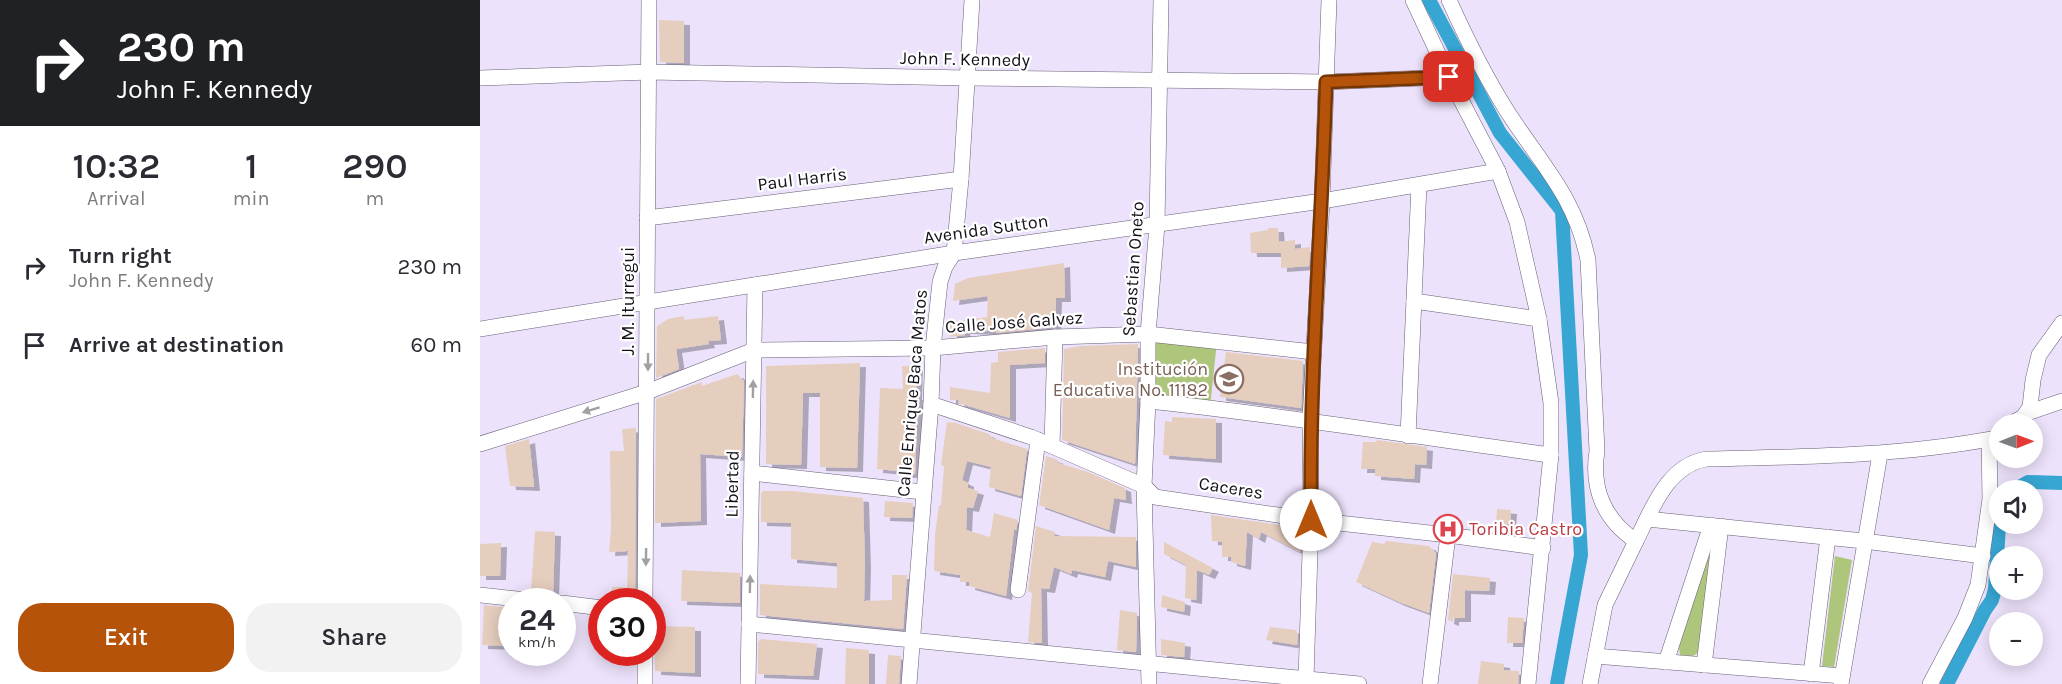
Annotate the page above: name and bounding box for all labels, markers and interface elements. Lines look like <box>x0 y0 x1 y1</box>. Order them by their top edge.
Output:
text: 230 m <box>117 22 246 72</box>
icon: right <box>18 24 96 102</box>
street label: John F. Kennedy <box>900 47 1031 71</box>
pin <box>1423 51 1474 102</box>
icon: arrive <box>1432 60 1465 93</box>
text: John F. Kennedy <box>117 73 312 105</box>
text: 10:32 <box>72 145 160 187</box>
text: 1 <box>245 145 257 187</box>
text: 290 <box>342 145 408 187</box>
street label: Paul Harris <box>756 163 848 195</box>
text: Arrival <box>87 187 146 210</box>
text: min <box>233 187 270 210</box>
text: m <box>365 187 384 210</box>
street label: Sebastian Oneto <box>1117 201 1149 337</box>
street label: Avenida Sutton <box>922 209 1050 249</box>
text: Turn right <box>69 243 172 269</box>
street label: J. M. Iturregui <box>617 247 639 355</box>
icon: right <box>18 251 51 284</box>
text: 230 m <box>397 254 462 280</box>
text: John F. Kennedy <box>69 269 214 292</box>
street label: Calle Enrique Baca Matos <box>892 288 932 498</box>
street label: Calle José Galvez <box>944 306 1084 338</box>
icon: arrive <box>18 329 51 362</box>
text: Arrive at destination <box>69 332 284 358</box>
text: 60 m <box>411 332 462 358</box>
one-way arrow <box>643 352 652 371</box>
place label: Institución Educativa No. 11182 <box>1053 358 1208 401</box>
school or university icon: Institución Educativa No. 11182 <box>1213 363 1245 395</box>
one-way arrow <box>748 379 758 398</box>
one-way arrow <box>582 405 600 415</box>
north arrow <box>1989 414 2043 468</box>
map controls <box>1989 414 2043 666</box>
street label: Libertad <box>720 450 744 518</box>
street label: Caceres <box>1197 472 1265 504</box>
button: sound <box>1989 480 2043 534</box>
position arrow <box>1279 488 1343 552</box>
hospital icon: Toribia Castro <box>1432 513 1464 545</box>
place label: Toribia Castro <box>1469 518 1582 540</box>
button: + <box>1989 546 2043 600</box>
one-way arrow <box>641 547 651 566</box>
one-way arrow <box>745 574 754 593</box>
speed limit sign: 30 <box>588 588 666 666</box>
text: 24 <box>519 602 555 638</box>
button: Exit <box>18 603 234 672</box>
button: Share <box>246 603 462 672</box>
button: − <box>1989 612 2043 666</box>
text: km/h <box>518 633 556 651</box>

